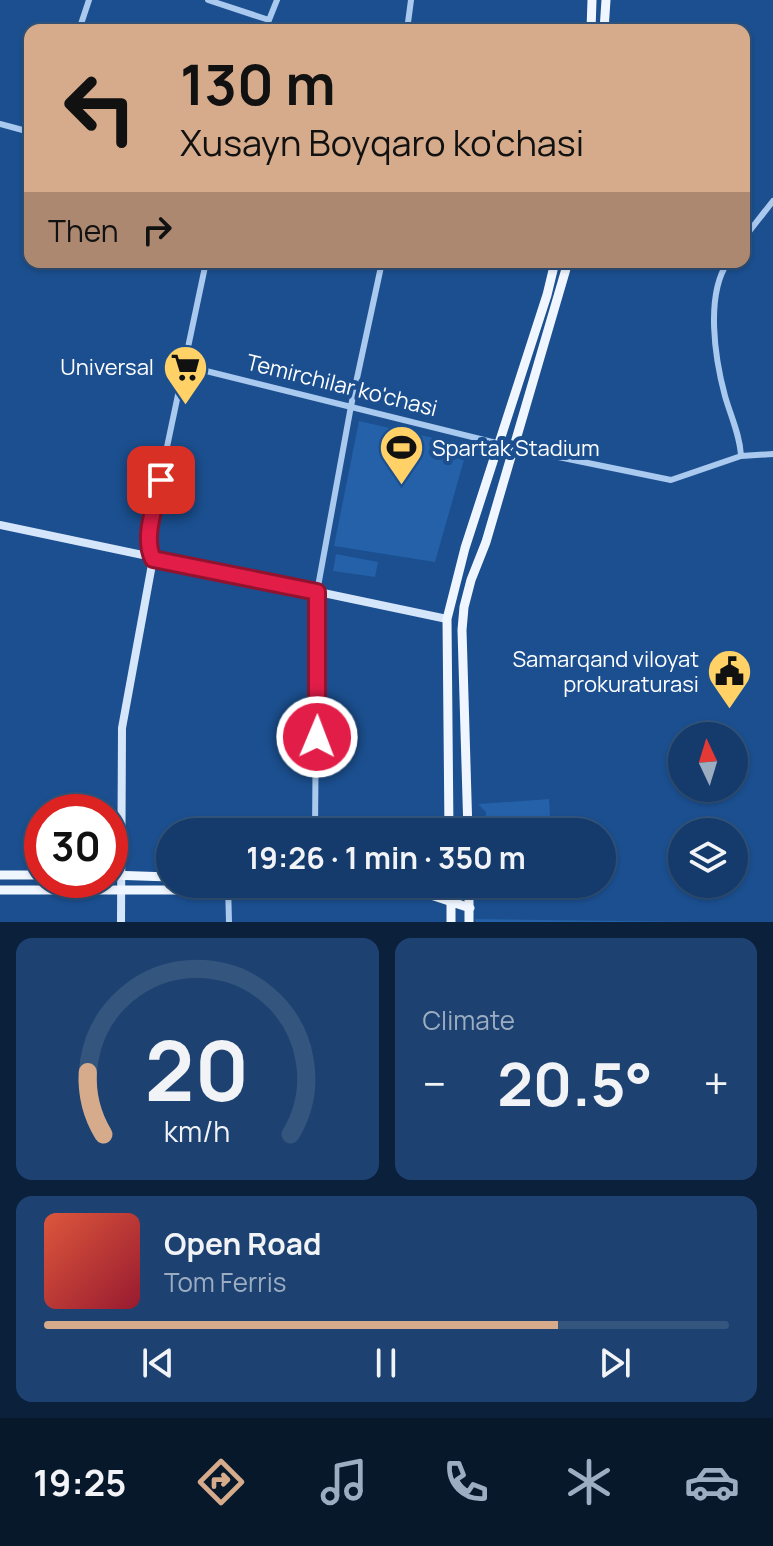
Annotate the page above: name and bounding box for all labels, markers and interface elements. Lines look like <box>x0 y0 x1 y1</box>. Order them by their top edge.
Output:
text: 130 m <box>180 45 336 122</box>
icon: left <box>48 56 152 160</box>
text: Xusayn Boyqaro ko'chasi <box>180 118 584 167</box>
icon: right <box>135 208 179 252</box>
text: Then <box>48 210 119 251</box>
supermarket icon: Universal <box>161 343 209 406</box>
street label: Temirchilar ko'chasi <box>243 347 441 423</box>
place label: Universal <box>60 352 154 382</box>
sports icon: Spartak Stadium <box>377 424 425 487</box>
place label: Spartak Stadium <box>432 433 600 463</box>
pin <box>127 446 195 514</box>
icon: arrive <box>139 458 183 502</box>
place label: Samarqand viloyat prokuraturasi <box>513 644 699 699</box>
public building icon: Samarqand viloyat prokuraturasi <box>706 648 754 711</box>
position arrow <box>275 695 359 779</box>
north arrow <box>668 722 748 802</box>
map controls <box>668 722 748 898</box>
speed limit sign: 30 <box>24 794 128 898</box>
button: layers <box>668 818 748 898</box>
text: 19:26 · 1 min · 350 m <box>246 837 526 878</box>
text: Climate <box>423 1002 515 1038</box>
text: 20 <box>145 1012 249 1126</box>
text: 20.5° <box>497 1042 653 1124</box>
text: − <box>423 1053 446 1113</box>
text: + <box>704 1053 729 1113</box>
text: km/h <box>164 1112 230 1151</box>
text: Open Road <box>164 1223 321 1264</box>
text: Tom Ferris <box>164 1264 286 1300</box>
icon: previous <box>136 1341 180 1385</box>
icon: pause <box>364 1341 408 1385</box>
icon: next <box>593 1341 637 1385</box>
icon: directions <box>193 1454 249 1510</box>
icon: music <box>316 1454 372 1510</box>
icon: phone <box>438 1454 494 1510</box>
icon: climate <box>561 1454 617 1510</box>
icon: car <box>684 1454 740 1510</box>
text: 19:25 <box>33 1458 126 1507</box>

